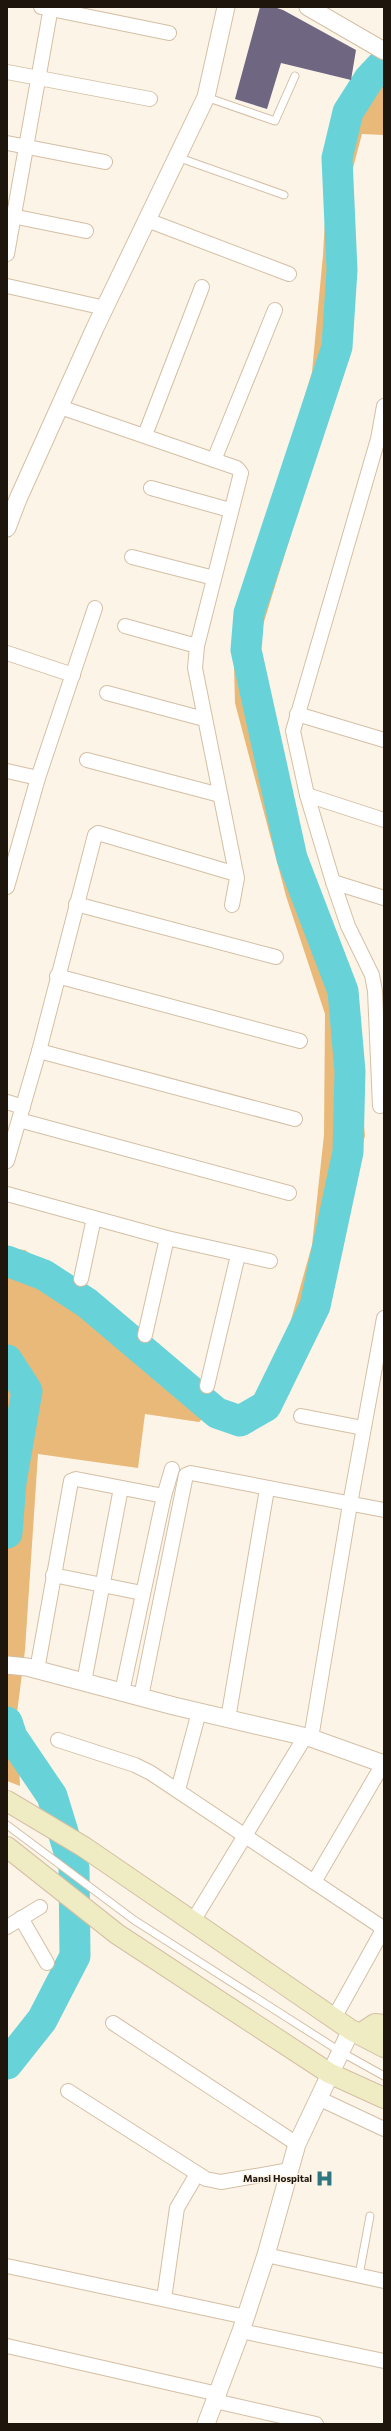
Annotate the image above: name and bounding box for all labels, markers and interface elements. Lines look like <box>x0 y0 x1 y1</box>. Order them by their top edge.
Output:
hospital icon: Mansi Hospital <box>315 2168 335 2188</box>
place label: Mansi Hospital <box>243 2172 312 2184</box>

